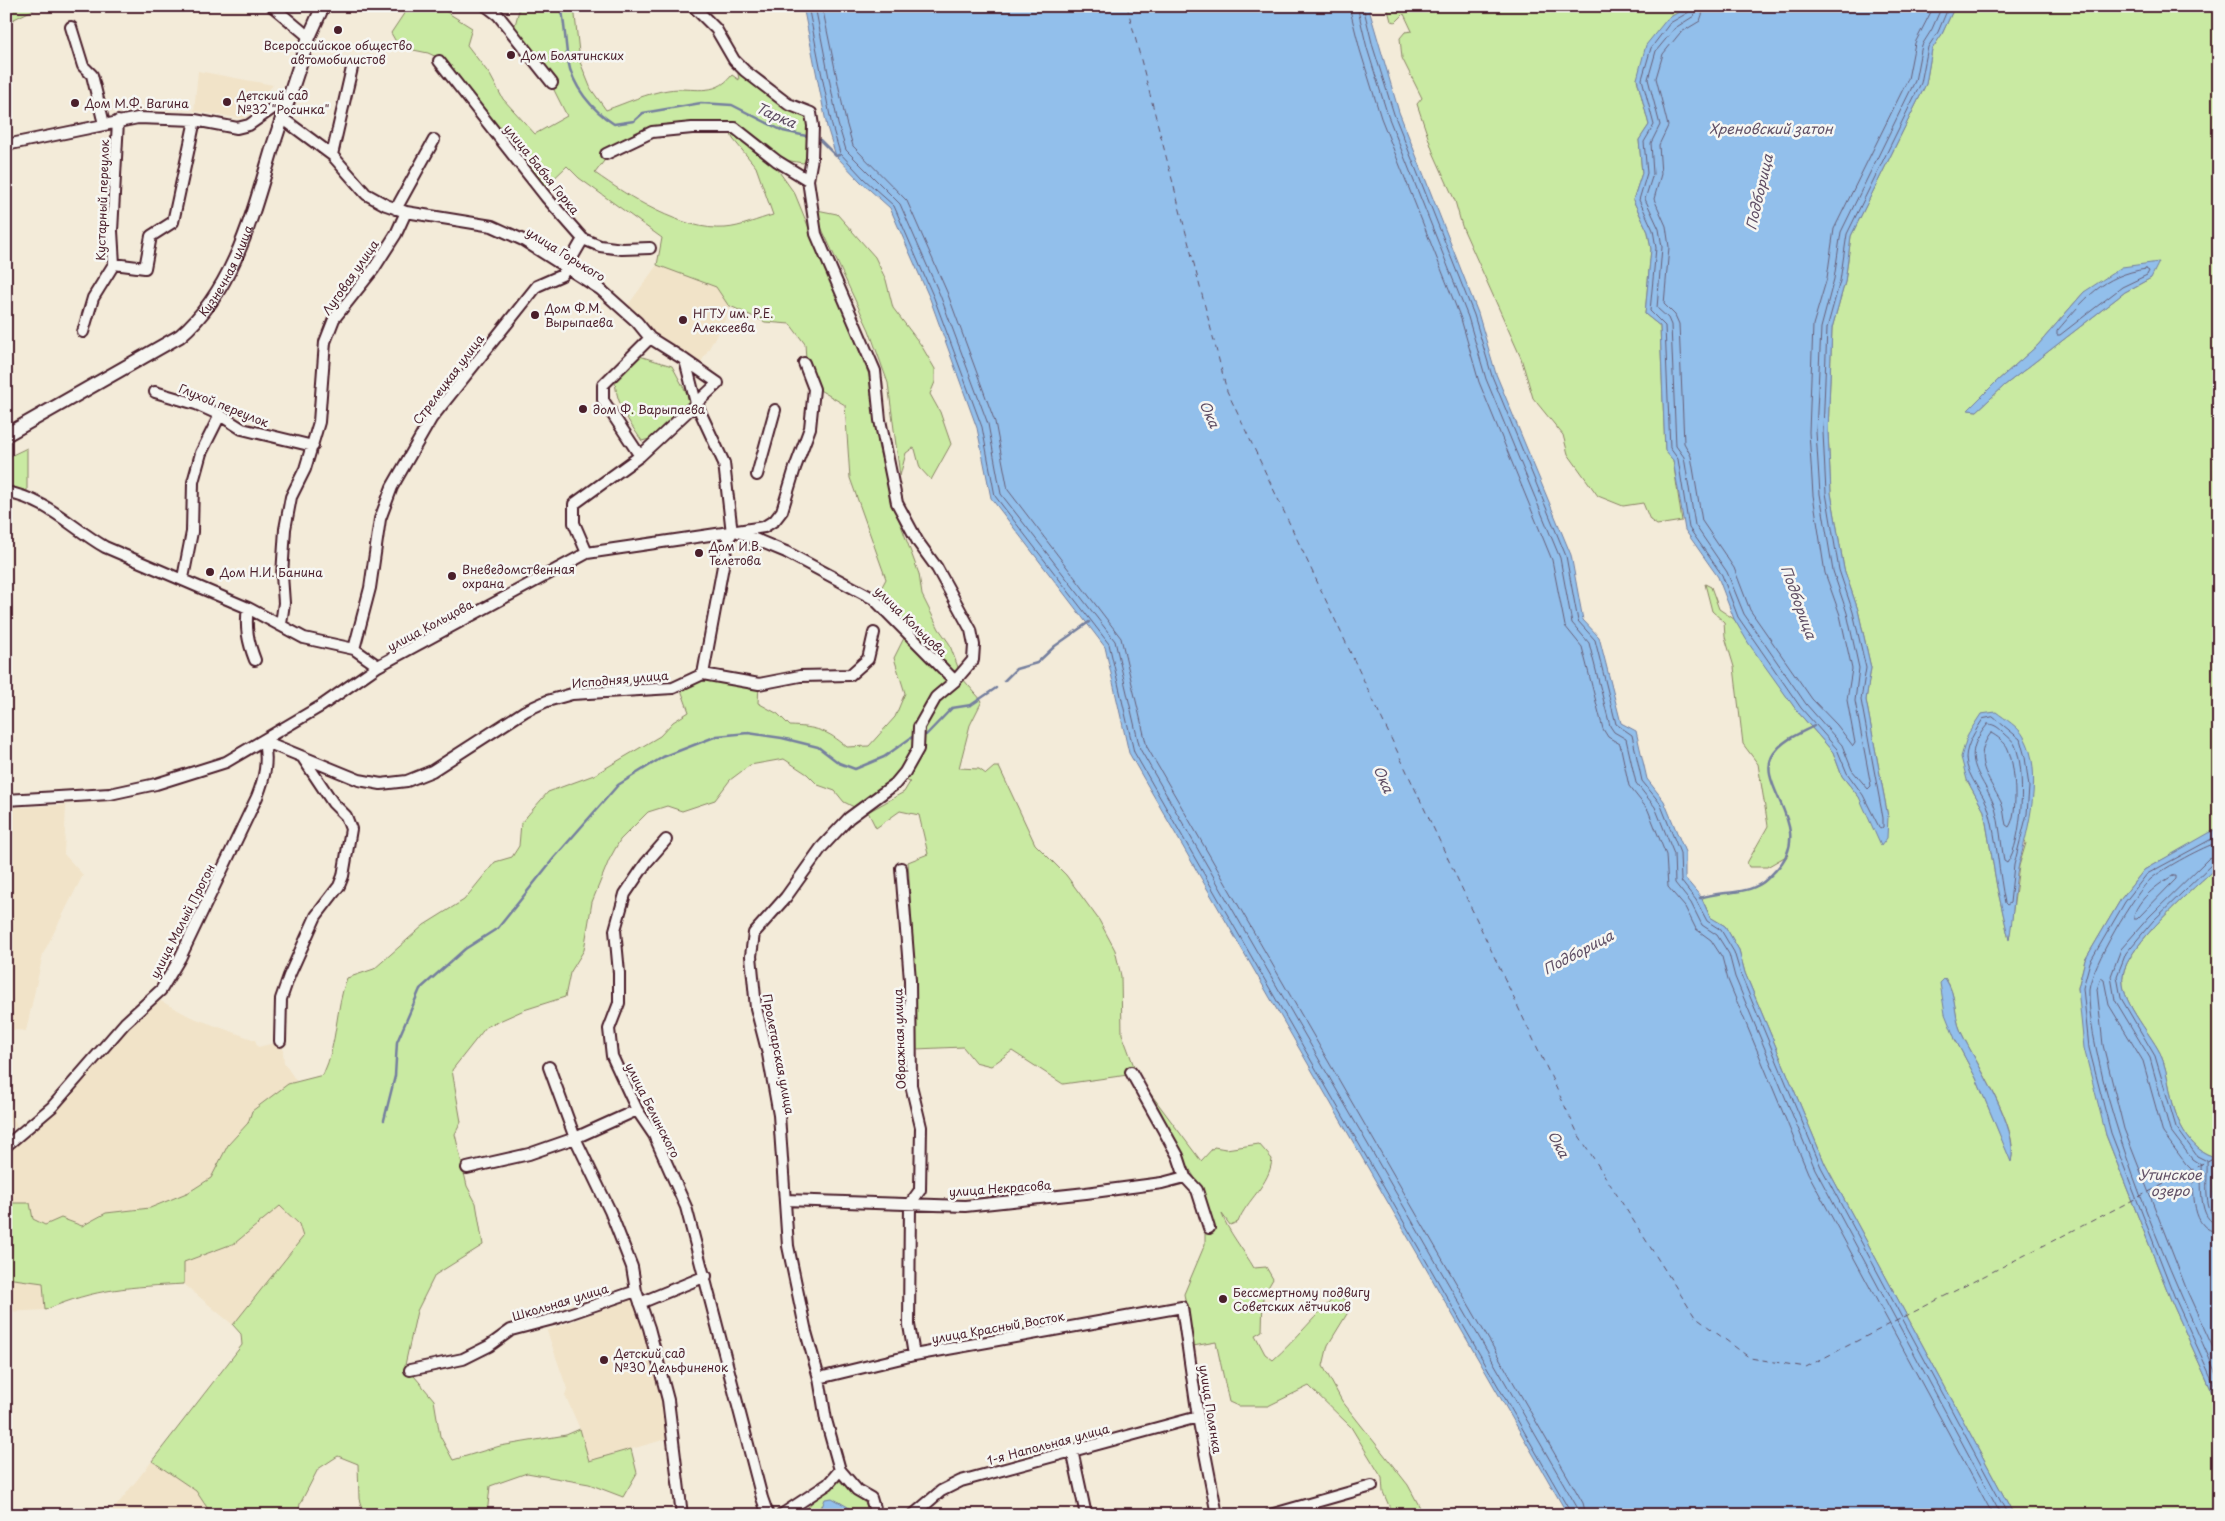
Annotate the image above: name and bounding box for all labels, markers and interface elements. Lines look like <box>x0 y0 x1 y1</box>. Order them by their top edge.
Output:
marker: Всероссийское общество автомобилистов <box>332 24 344 36</box>
place label: Всероссийское общество автомобилистов <box>264 36 412 68</box>
place label: Дом Болятинских <box>520 46 624 64</box>
marker: Дом Болятинских <box>505 49 517 61</box>
place label: Детский сад №32 "Росинка" <box>236 86 329 118</box>
place label: Дом М.Ф. Вагина <box>84 94 189 112</box>
marker: Детский сад №32 "Росинка" <box>221 96 233 108</box>
marker: Дом М.Ф. Вагина <box>69 97 81 109</box>
water label: Тарка <box>753 97 801 133</box>
water label: Хреновский затон <box>1709 118 1834 139</box>
street label: улица Бабья Горка <box>500 120 584 218</box>
street label: Кустарный переулок <box>91 138 113 261</box>
water label: Подборица <box>1740 151 1778 232</box>
street label: Кузнечная улица <box>194 222 257 320</box>
street label: улица Горького <box>523 222 609 286</box>
street label: Луговая улица <box>317 235 383 318</box>
place label: Дом Ф.М. Вырыпаева <box>544 299 614 331</box>
place label: НГТУ им. Р.Е. Алексеева <box>693 304 774 336</box>
marker: Дом Ф.М. Вырыпаева <box>529 309 541 321</box>
marker: НГТУ им. Р.Е. Алексеева <box>677 314 689 326</box>
street label: Стрелецкая улица <box>408 330 488 428</box>
street label: Глухой переулок <box>176 379 273 432</box>
water label: Ока <box>1195 397 1226 432</box>
place label: дом Ф. Варыпаева <box>593 400 706 418</box>
marker: дом Ф. Варыпаева <box>577 403 589 415</box>
place label: Дом И.В. Телетова <box>708 537 762 569</box>
marker: Дом И.В. Телетова <box>693 547 705 559</box>
place label: Вневедомственная охрана <box>462 560 575 592</box>
water label: Подборица <box>1776 562 1822 643</box>
place label: Дом Н.И. Банина <box>219 563 323 581</box>
marker: Дом Н.И. Банина <box>204 566 216 578</box>
marker: Вневедомственная охрана <box>446 570 458 582</box>
street label: улица Кольцова <box>871 582 952 661</box>
street label: улица Кольцова <box>384 595 477 655</box>
street label: Исподняя улица <box>571 666 670 692</box>
water label: Ока <box>1369 762 1400 797</box>
street label: улица Малый Прогон <box>145 861 219 981</box>
water label: Подборица <box>1539 924 1618 979</box>
street label: Овражная улица <box>888 988 910 1090</box>
street label: Пролетарская улица <box>758 992 800 1116</box>
street label: улица Белинского <box>621 1059 685 1161</box>
water label: Ока <box>1543 1127 1575 1162</box>
water label: Утинское озеро <box>2138 1164 2203 1201</box>
street label: улица Некрасова <box>948 1175 1052 1201</box>
street label: Школьная улица <box>510 1279 611 1325</box>
place label: Бессмертному подвигу Советских лётчиков <box>1233 1283 1370 1315</box>
marker: Бессмертному подвигу Советских лётчиков <box>1217 1293 1229 1305</box>
street label: улица Красный Восток <box>930 1306 1067 1348</box>
place label: Детский сад №30 Дельфиненок <box>613 1344 729 1376</box>
marker: Детский сад №30 Дельфиненок <box>598 1354 610 1366</box>
street label: улица Полянка <box>1195 1363 1227 1455</box>
street label: 1-я Напольная улица <box>985 1419 1112 1469</box>

